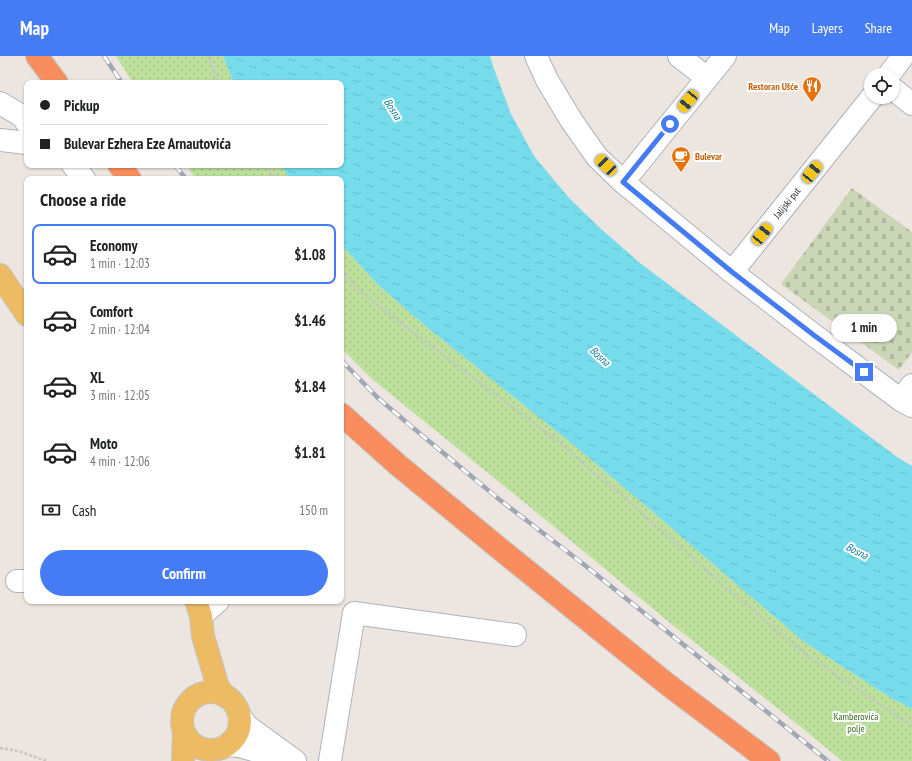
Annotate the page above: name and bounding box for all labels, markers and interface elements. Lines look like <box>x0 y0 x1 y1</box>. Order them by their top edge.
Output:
text: Map <box>20 16 49 40</box>
text: Map <box>769 19 790 37</box>
text: Layers <box>812 19 843 37</box>
text: Share <box>865 19 892 37</box>
map controls <box>864 68 900 104</box>
button: locate <box>864 68 900 104</box>
restaurant icon: Restoran Ušće <box>801 75 823 103</box>
place label: Restoran Ušće <box>748 80 798 93</box>
car <box>676 88 700 114</box>
text: Pickup <box>64 96 99 115</box>
water label: Bosna <box>381 96 405 123</box>
route start <box>661 115 679 133</box>
text: Bulevar Ezhera Eze Arnautovića <box>64 134 231 153</box>
cafe icon: Bulevar <box>670 145 692 173</box>
place label: Bulevar <box>695 150 722 163</box>
car <box>593 152 619 178</box>
car <box>800 159 824 185</box>
street label: Jalijski put <box>770 185 804 222</box>
text: Choose a ride <box>40 188 126 211</box>
car <box>750 221 774 247</box>
icon: car <box>42 236 78 272</box>
text: Economy <box>90 236 138 255</box>
text: $1.08 <box>294 245 326 264</box>
text: 1 min · 12:03 <box>90 255 150 272</box>
icon: car <box>42 302 78 338</box>
text: Comfort <box>90 302 133 321</box>
text: $1.46 <box>294 311 326 330</box>
callout: 1 min <box>831 314 897 342</box>
text: 1 min <box>851 319 877 336</box>
text: 2 min · 12:04 <box>90 321 150 338</box>
water label: Bosna <box>587 343 614 369</box>
route end <box>855 363 873 381</box>
icon: car <box>42 368 78 404</box>
text: XL <box>90 368 104 387</box>
text: $1.84 <box>294 377 326 396</box>
text: 3 min · 12:05 <box>90 387 150 404</box>
icon: car <box>42 434 78 470</box>
text: Moto <box>90 434 118 453</box>
text: $1.81 <box>294 443 326 462</box>
text: 4 min · 12:06 <box>90 453 150 470</box>
icon: cash <box>40 499 62 521</box>
text: Cash <box>72 501 96 520</box>
text: 150 m <box>299 502 328 519</box>
water label: Bosna <box>844 540 871 563</box>
button: Confirm <box>40 550 328 596</box>
park label: Kamberovića polje <box>834 710 878 735</box>

